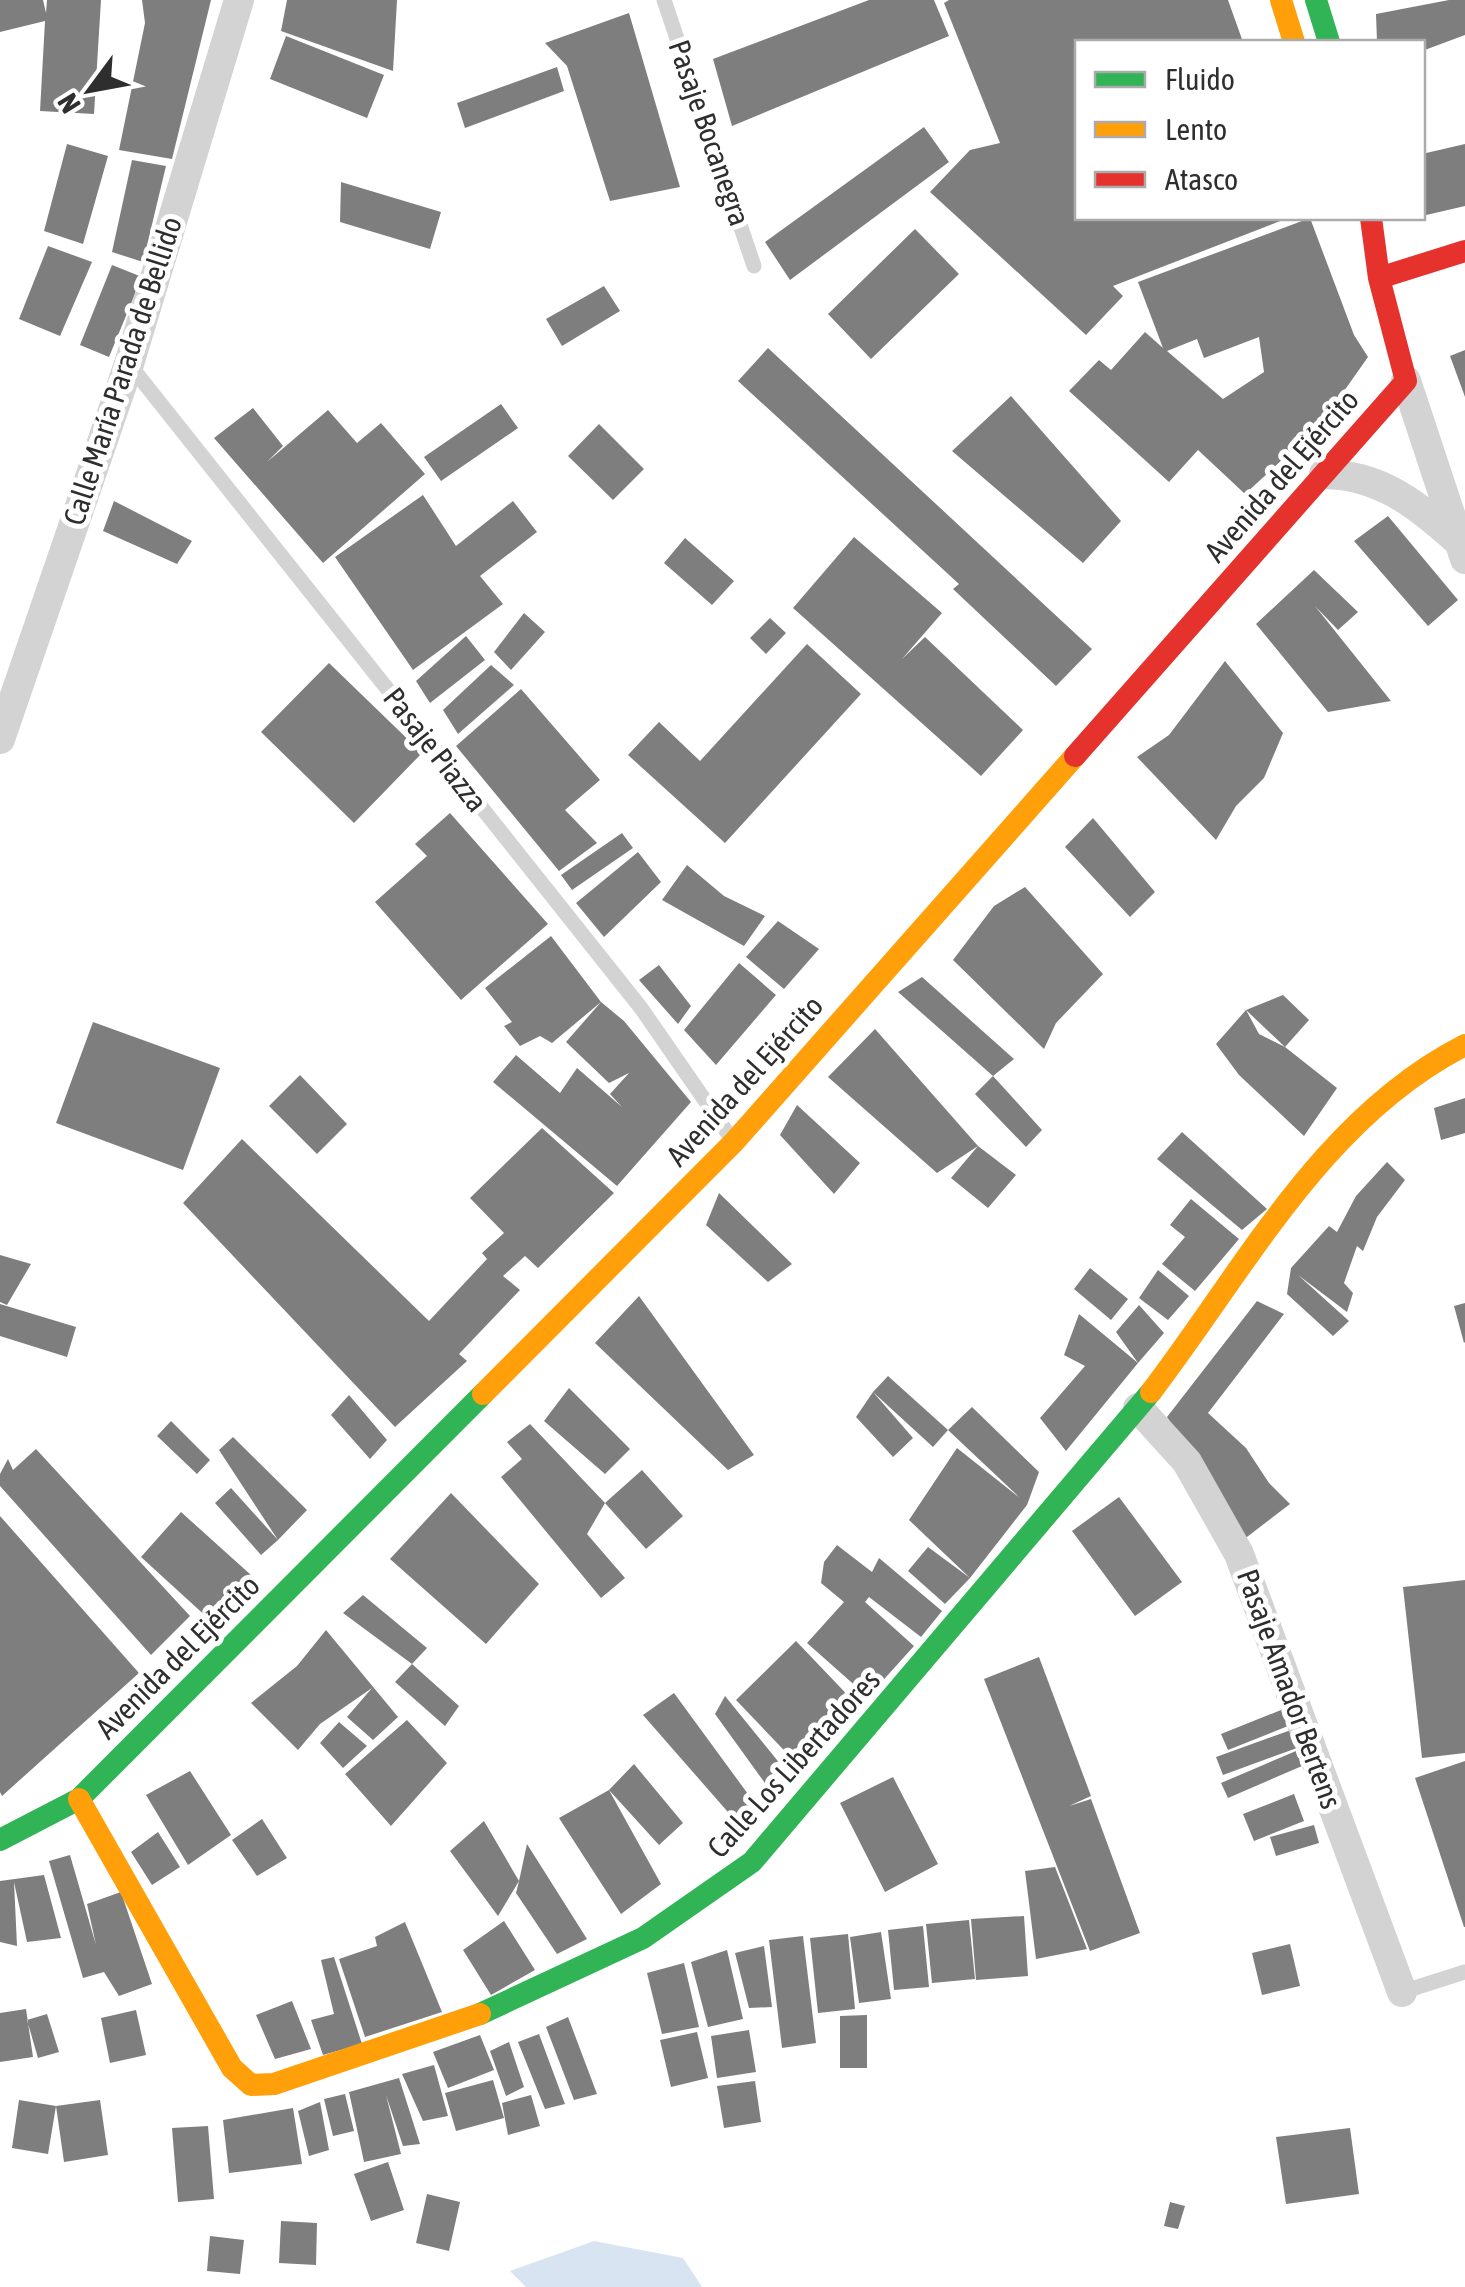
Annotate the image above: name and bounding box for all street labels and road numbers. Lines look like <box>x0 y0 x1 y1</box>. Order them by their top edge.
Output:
street label: Pasaje Bocanegra <box>662 35 758 230</box>
street label: Calle María Parada de Bellido <box>56 212 188 529</box>
street label: Avenida del Ejército <box>1197 382 1365 568</box>
street label: Pasaje Piazza <box>377 681 495 818</box>
street label: Avenida del Ejército <box>659 988 829 1172</box>
street label: Pasaje Amador Bertens <box>1231 1564 1349 1813</box>
street label: Avenida del Ejército <box>89 1568 266 1745</box>
street label: Calle Los Libertadores <box>700 1663 886 1864</box>

